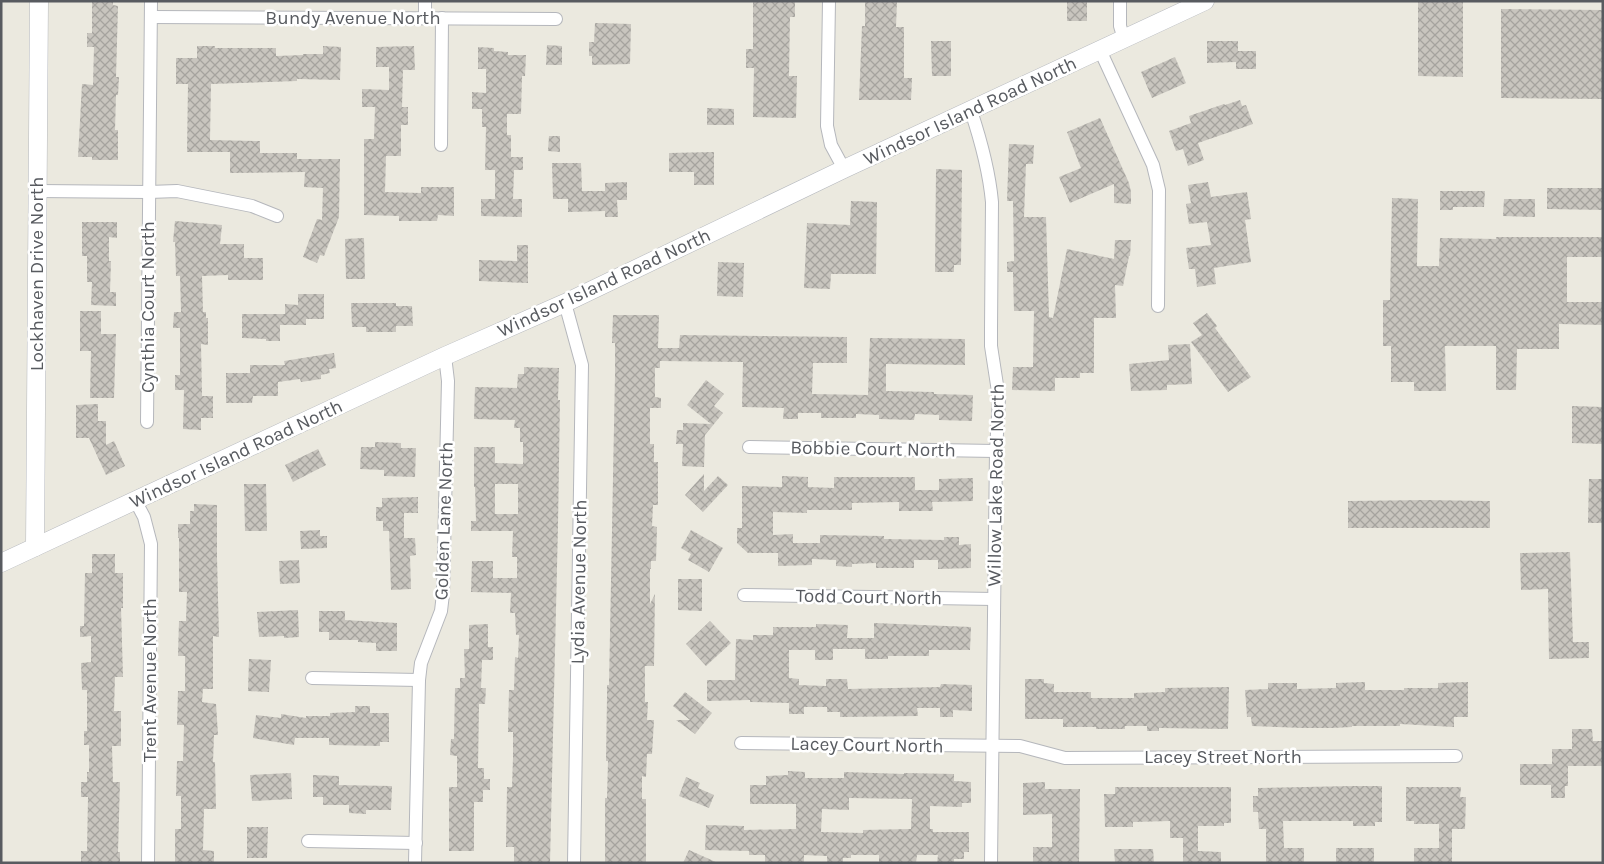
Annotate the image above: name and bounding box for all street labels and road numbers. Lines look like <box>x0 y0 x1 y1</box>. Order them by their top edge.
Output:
street label: Bundy Avenue North <box>265 7 441 29</box>
street label: Windsor Island Road North <box>860 52 1080 170</box>
street label: Lockhaven Drive North <box>26 177 48 371</box>
street label: Cynthia Court North <box>137 221 159 393</box>
street label: Windsor Island Road North <box>494 224 714 342</box>
street label: Willow Lake Road North <box>983 383 1009 587</box>
street label: Windsor Island Road North <box>126 395 346 513</box>
street label: Bobbie Court North <box>790 437 956 461</box>
street label: Golden Lane North <box>430 441 458 601</box>
street label: Lydia Avenue North <box>567 499 591 665</box>
street label: Todd Court North <box>796 585 942 609</box>
street label: Trent Avenue North <box>139 598 161 762</box>
street label: Lacey Court North <box>790 733 944 757</box>
street label: Lacey Street North <box>1144 746 1302 768</box>

